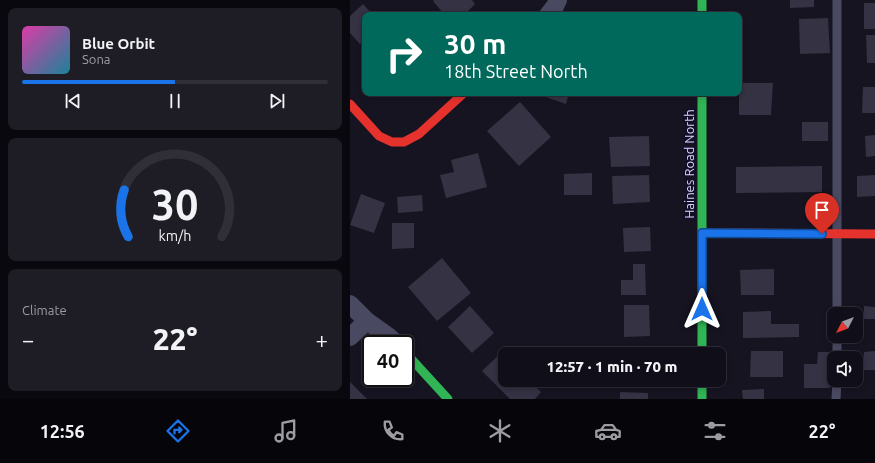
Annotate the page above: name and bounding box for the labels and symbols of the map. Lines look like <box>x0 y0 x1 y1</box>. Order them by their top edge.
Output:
street label: Haines Road North <box>682 109 696 219</box>
pin <box>805 193 839 234</box>
position arrow <box>681 288 723 330</box>
north arrow <box>827 307 863 343</box>
speed limit sign: 40 <box>362 335 414 387</box>

